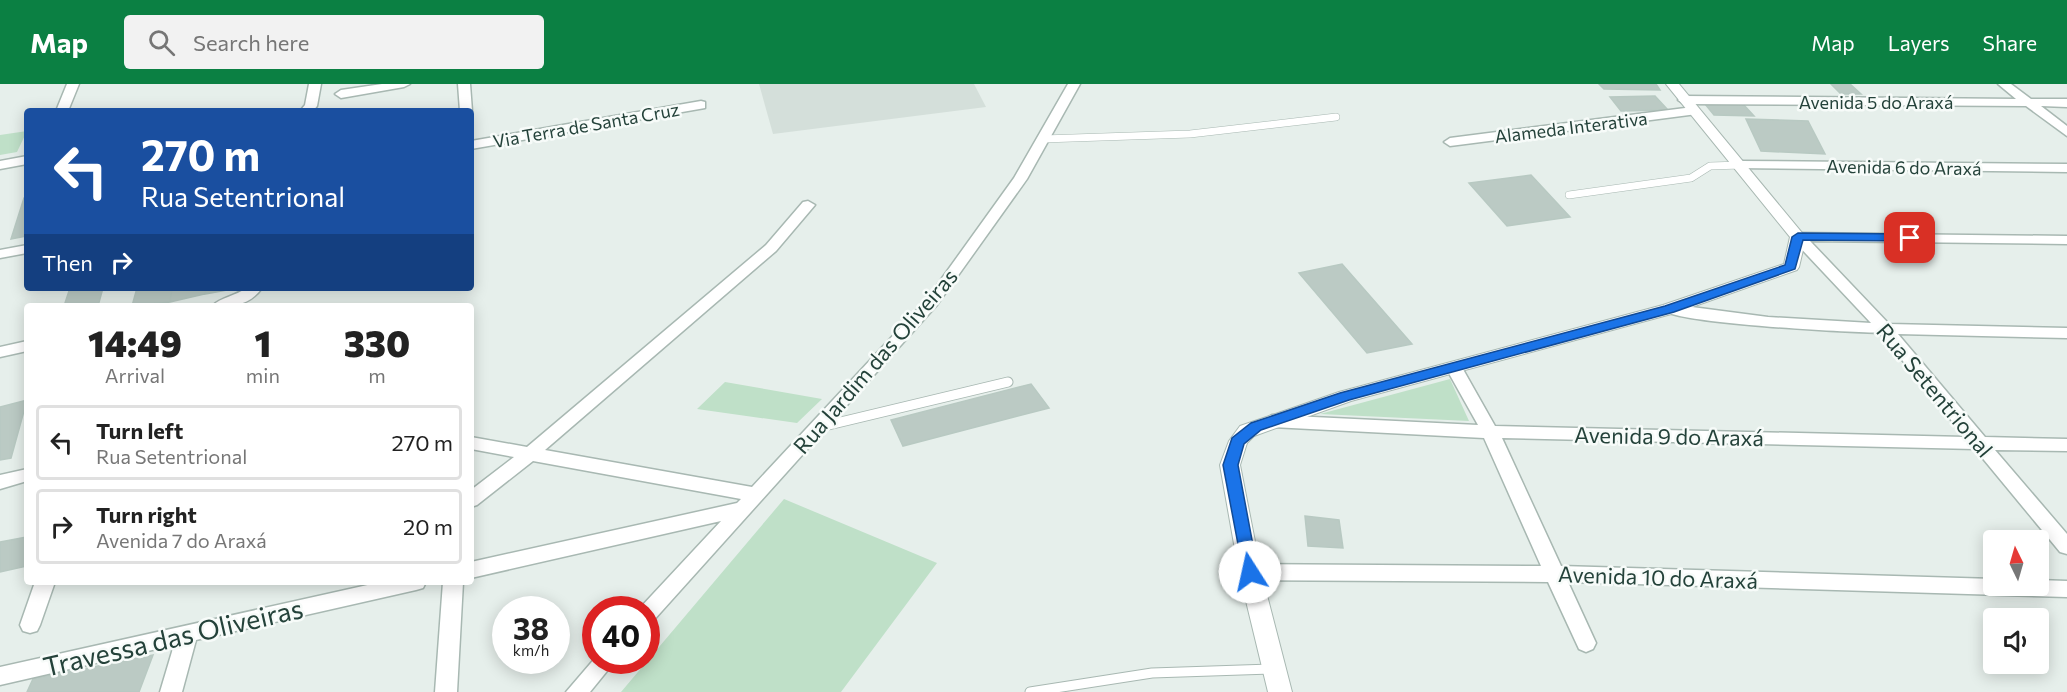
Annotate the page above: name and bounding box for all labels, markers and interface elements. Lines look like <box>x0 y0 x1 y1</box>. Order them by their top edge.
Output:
search box <box>124 15 544 69</box>
text: Map <box>30 25 88 59</box>
icon: search <box>145 26 178 59</box>
text: Search here <box>193 29 309 56</box>
text: Map <box>1811 30 1855 55</box>
text: Layers <box>1888 30 1950 55</box>
text: Share <box>1983 30 2037 55</box>
street label: Avenida 5 do Araxá <box>1799 91 1953 113</box>
street label: Via Terra de Santa Cruz <box>491 98 681 152</box>
street label: Alameda Interativa <box>1493 107 1649 147</box>
text: 270 m <box>141 128 260 180</box>
icon: left <box>42 132 120 210</box>
street label: Avenida 6 do Araxá <box>1826 155 1982 179</box>
text: Rua Setentrional <box>141 180 345 213</box>
pin <box>1884 212 1935 263</box>
icon: arrive <box>1893 221 1926 254</box>
icon: right <box>105 246 138 279</box>
text: Then <box>42 249 93 276</box>
street label: Rua Jardim das Oliveiras <box>787 263 963 459</box>
street label: Rua Setentrional <box>1871 318 1999 462</box>
text: 14:49 <box>88 320 182 364</box>
text: 1 <box>254 320 271 364</box>
text: 330 <box>344 320 410 364</box>
text: Arrival <box>105 363 165 387</box>
text: min <box>246 363 280 387</box>
text: m <box>368 363 386 387</box>
text: Turn left <box>96 417 183 444</box>
street label: Avenida 9 do Araxá <box>1574 421 1764 451</box>
icon: left <box>45 426 78 459</box>
text: 270 m <box>392 429 453 456</box>
text: Rua Setentrional <box>96 444 247 468</box>
text: Turn right <box>96 501 197 528</box>
icon: right <box>45 510 78 543</box>
text: 20 m <box>403 513 453 540</box>
text: Avenida 7 do Araxá <box>96 528 267 552</box>
north arrow <box>1983 530 2049 596</box>
map controls <box>1983 530 2049 674</box>
position arrow <box>1218 540 1282 604</box>
street label: Avenida 10 do Araxá <box>1558 560 1758 594</box>
street label: Travessa das Oliveiras <box>40 591 306 683</box>
speed limit sign: 40 <box>582 596 660 674</box>
button: sound <box>1983 608 2049 674</box>
text: 38 <box>513 609 549 646</box>
text: km/h <box>513 641 549 659</box>

